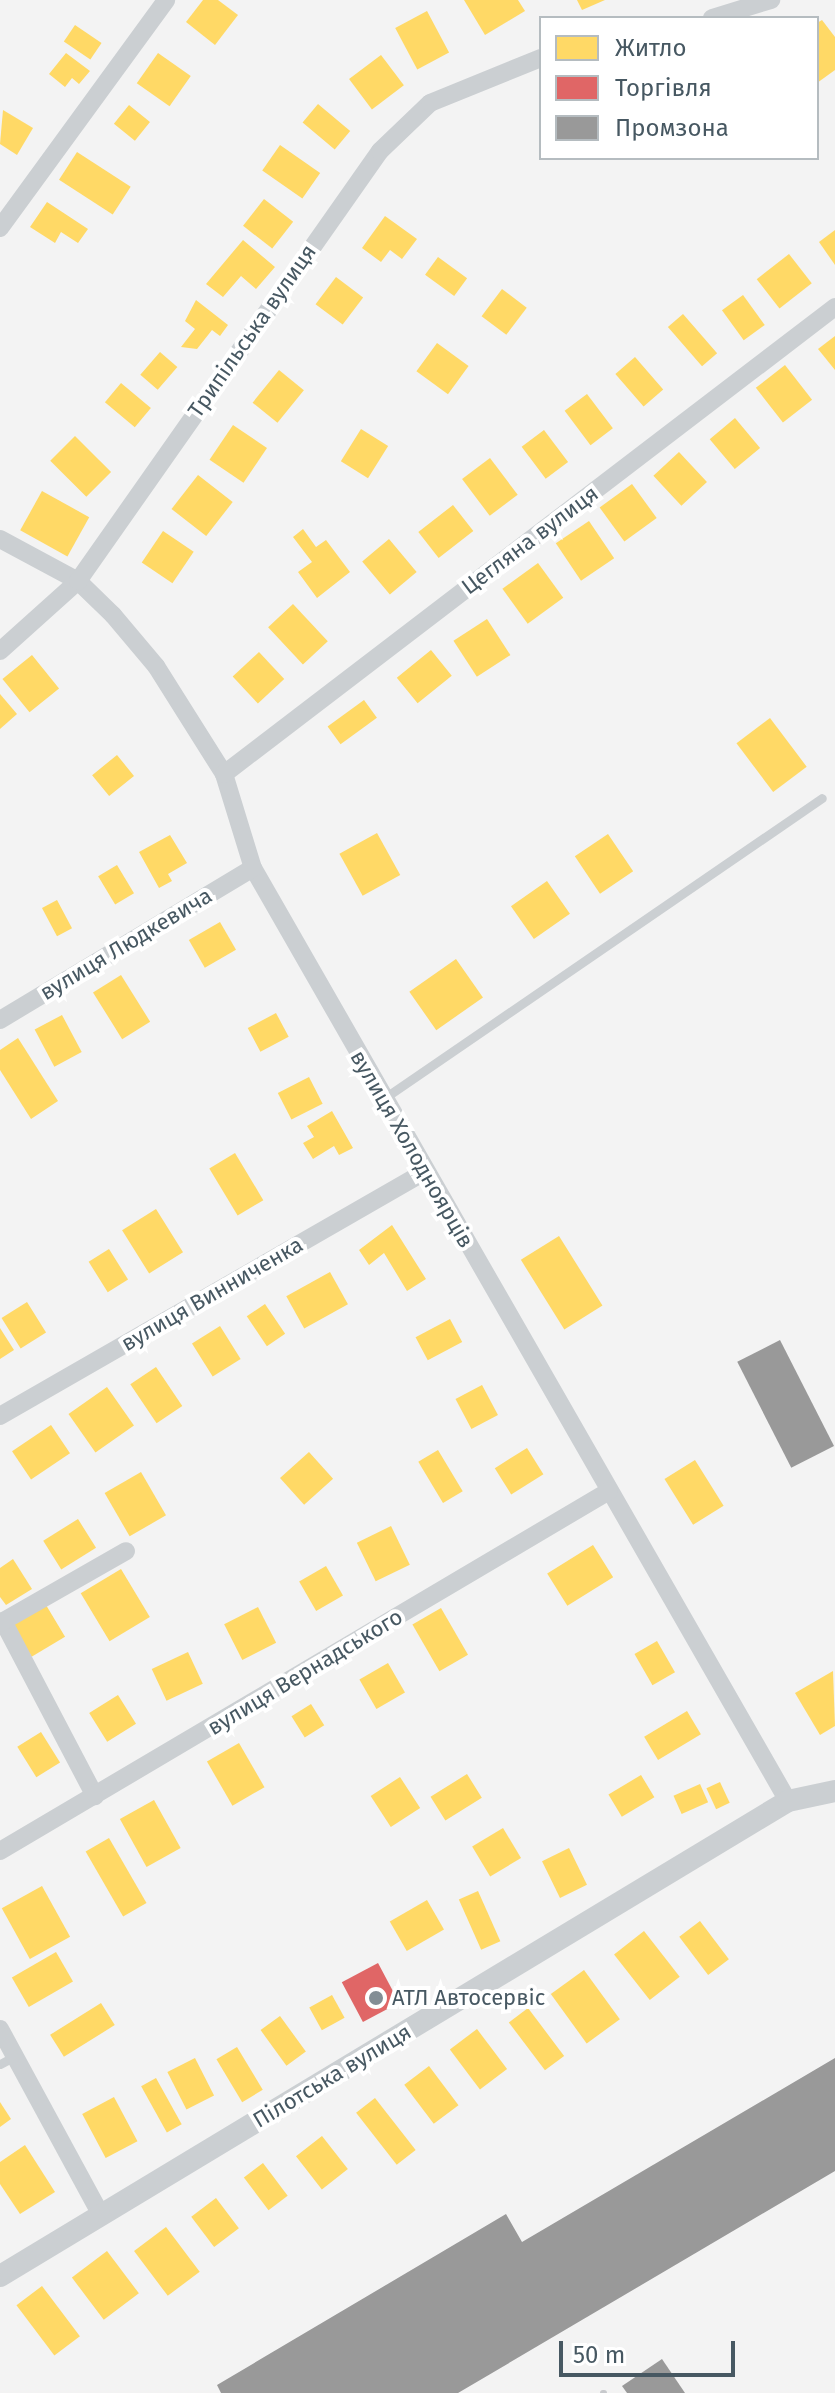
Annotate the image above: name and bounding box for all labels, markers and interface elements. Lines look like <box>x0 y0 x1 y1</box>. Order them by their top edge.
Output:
legend <box>539 16 819 160</box>
text: Житло <box>615 34 687 62</box>
text: Торгівля <box>615 74 712 102</box>
text: Промзона <box>615 114 729 142</box>
street label: Трипільська вулиця <box>182 239 322 423</box>
street label: Цегляна вулиця <box>457 480 603 600</box>
street label: вулиця Людкевича <box>35 882 217 1006</box>
street label: вулиця Холодноярців <box>345 1046 479 1252</box>
street label: вулиця Винниченка <box>116 1231 308 1357</box>
street label: вулиця Вернадського <box>203 1603 407 1741</box>
place label: АТЛ Автосервіс <box>392 1985 545 2011</box>
marker: АТЛ Автосервіс <box>367 1989 385 2007</box>
street label: Пілотська вулиця <box>248 2018 416 2134</box>
scale bar <box>563 2325 739 2375</box>
text: 50 m <box>573 2341 625 2369</box>

